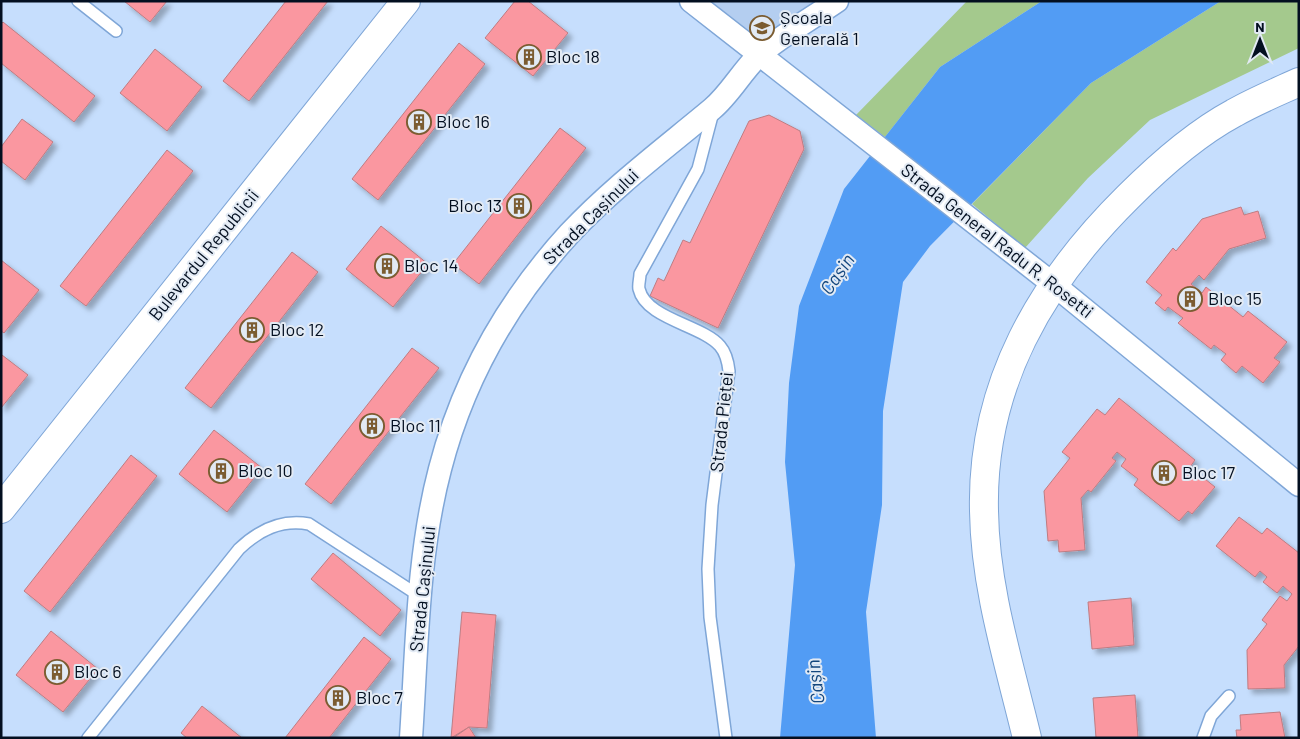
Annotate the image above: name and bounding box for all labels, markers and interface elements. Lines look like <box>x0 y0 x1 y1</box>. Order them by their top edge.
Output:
place label: Școala Generală 1 <box>780 6 859 49</box>
school or university icon: Școala Generală 1 <box>749 15 775 41</box>
north arrow <box>1235 15 1285 65</box>
text: N <box>1255 18 1265 35</box>
building icon: Bloc 18 <box>516 44 542 70</box>
place label: Bloc 18 <box>546 45 600 67</box>
building icon: Bloc 16 <box>406 109 432 135</box>
place label: Bloc 16 <box>436 110 490 132</box>
street label: Strada General Radu R. Rosetti <box>897 158 1098 322</box>
street label: Strada Cașinului <box>538 164 643 269</box>
street label: Bulevardul Republicii <box>143 184 263 324</box>
building icon: Bloc 13 <box>506 193 532 219</box>
place label: Bloc 13 <box>448 194 502 216</box>
water label: Cașin <box>814 249 859 299</box>
building icon: Bloc 14 <box>374 253 400 279</box>
place label: Bloc 14 <box>404 254 458 276</box>
building icon: Bloc 15 <box>1177 286 1203 312</box>
place label: Bloc 15 <box>1208 287 1262 309</box>
building icon: Bloc 12 <box>239 317 265 343</box>
place label: Bloc 12 <box>270 318 324 340</box>
street label: Strada Pieței <box>705 371 737 473</box>
building icon: Bloc 11 <box>359 413 385 439</box>
place label: Bloc 11 <box>390 414 441 436</box>
building icon: Bloc 10 <box>208 458 234 484</box>
place label: Bloc 10 <box>238 459 293 481</box>
building icon: Bloc 17 <box>1151 460 1177 486</box>
place label: Bloc 17 <box>1182 461 1235 483</box>
street label: Strada Cașinului <box>404 525 440 653</box>
water label: Cașin <box>800 658 829 706</box>
building icon: Bloc 6 <box>44 659 70 685</box>
place label: Bloc 6 <box>74 660 121 682</box>
building icon: Bloc 7 <box>325 685 351 711</box>
place label: Bloc 7 <box>356 686 403 708</box>

